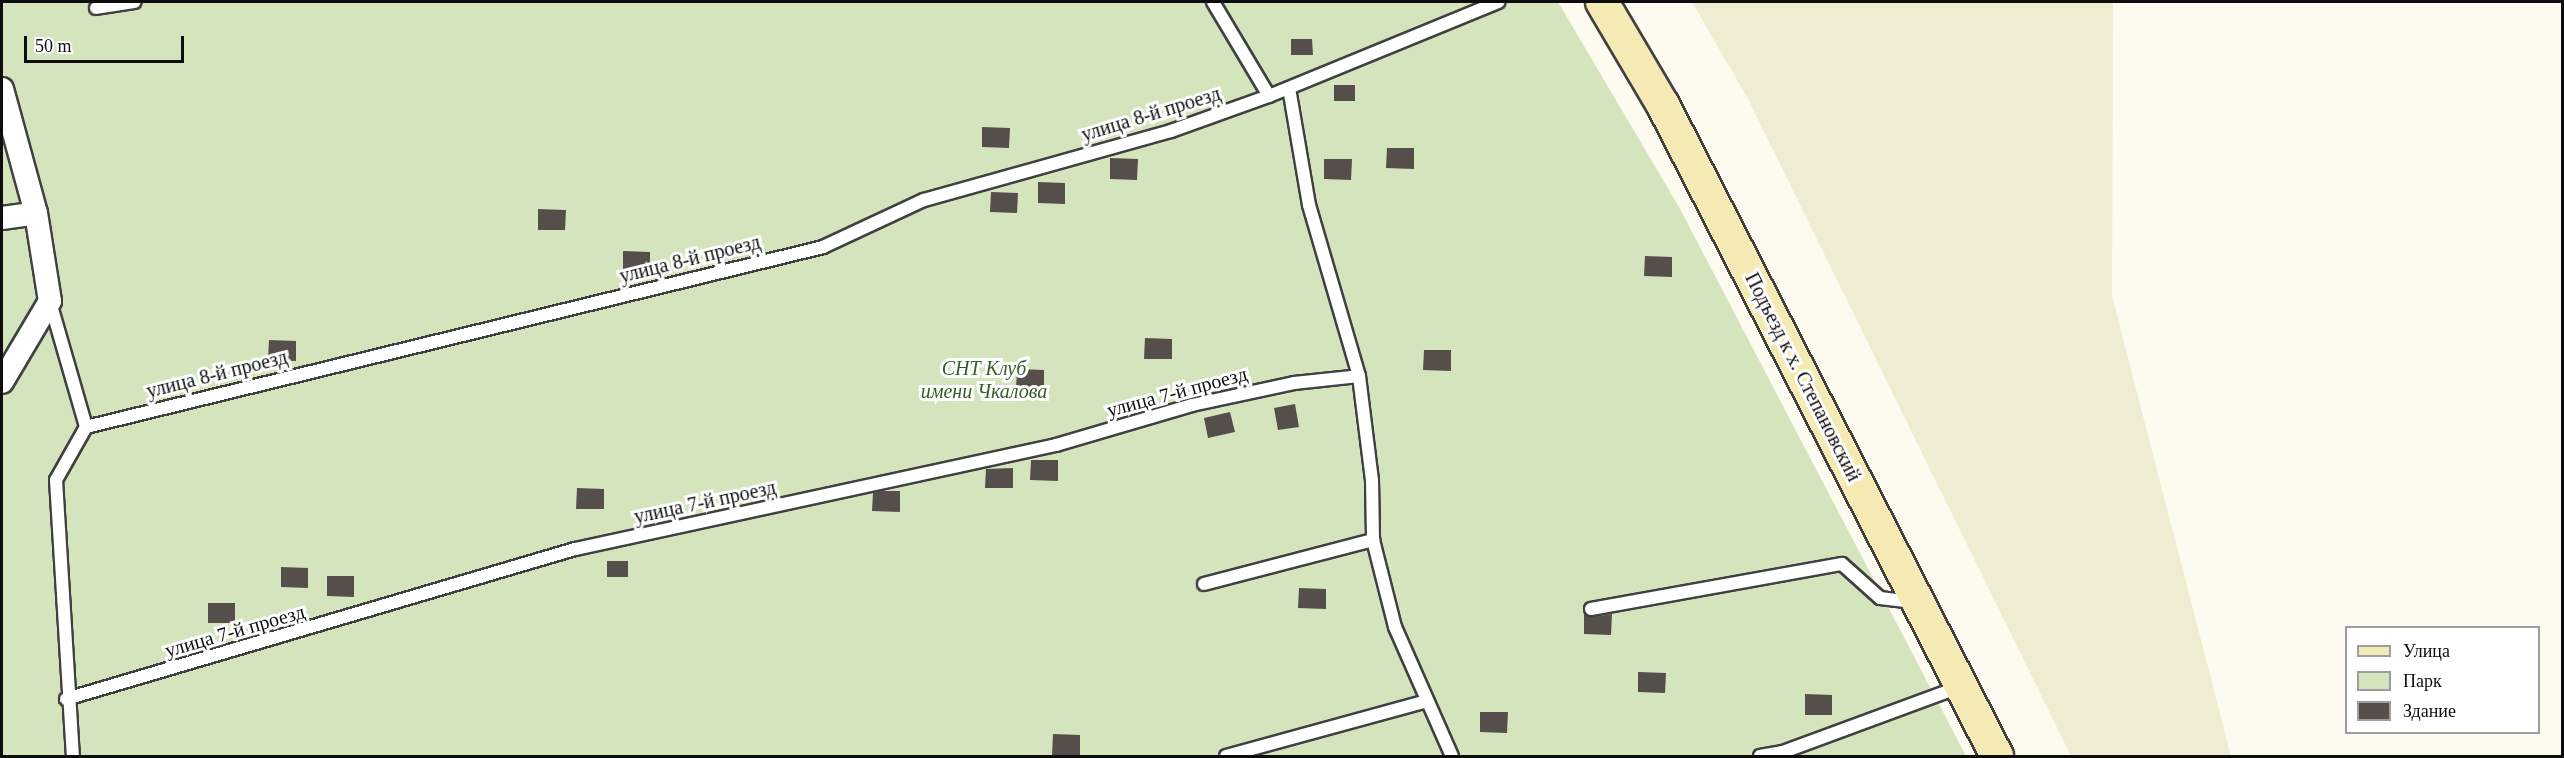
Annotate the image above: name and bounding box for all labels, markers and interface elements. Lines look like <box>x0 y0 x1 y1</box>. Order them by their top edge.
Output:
scale bar <box>27 24 188 62</box>
text: 50 m <box>35 36 72 56</box>
street label: улица 8-й проезд <box>1078 81 1224 147</box>
street label: улица 8-й проезд <box>617 230 763 288</box>
street label: Подъезд к х. Степановский <box>1740 269 1866 485</box>
street label: улица 8-й проезд <box>144 345 290 403</box>
park label: СНТ Клуб имени Чкалова <box>921 356 1047 403</box>
street label: улица 7-й проезд <box>1104 362 1250 422</box>
street label: улица 7-й проезд <box>632 475 778 529</box>
street label: улица 7-й проезд <box>162 600 308 662</box>
legend <box>2345 626 2540 734</box>
text: Улица <box>2403 641 2450 661</box>
text: Парк <box>2403 671 2442 691</box>
text: Здание <box>2403 701 2456 721</box>

